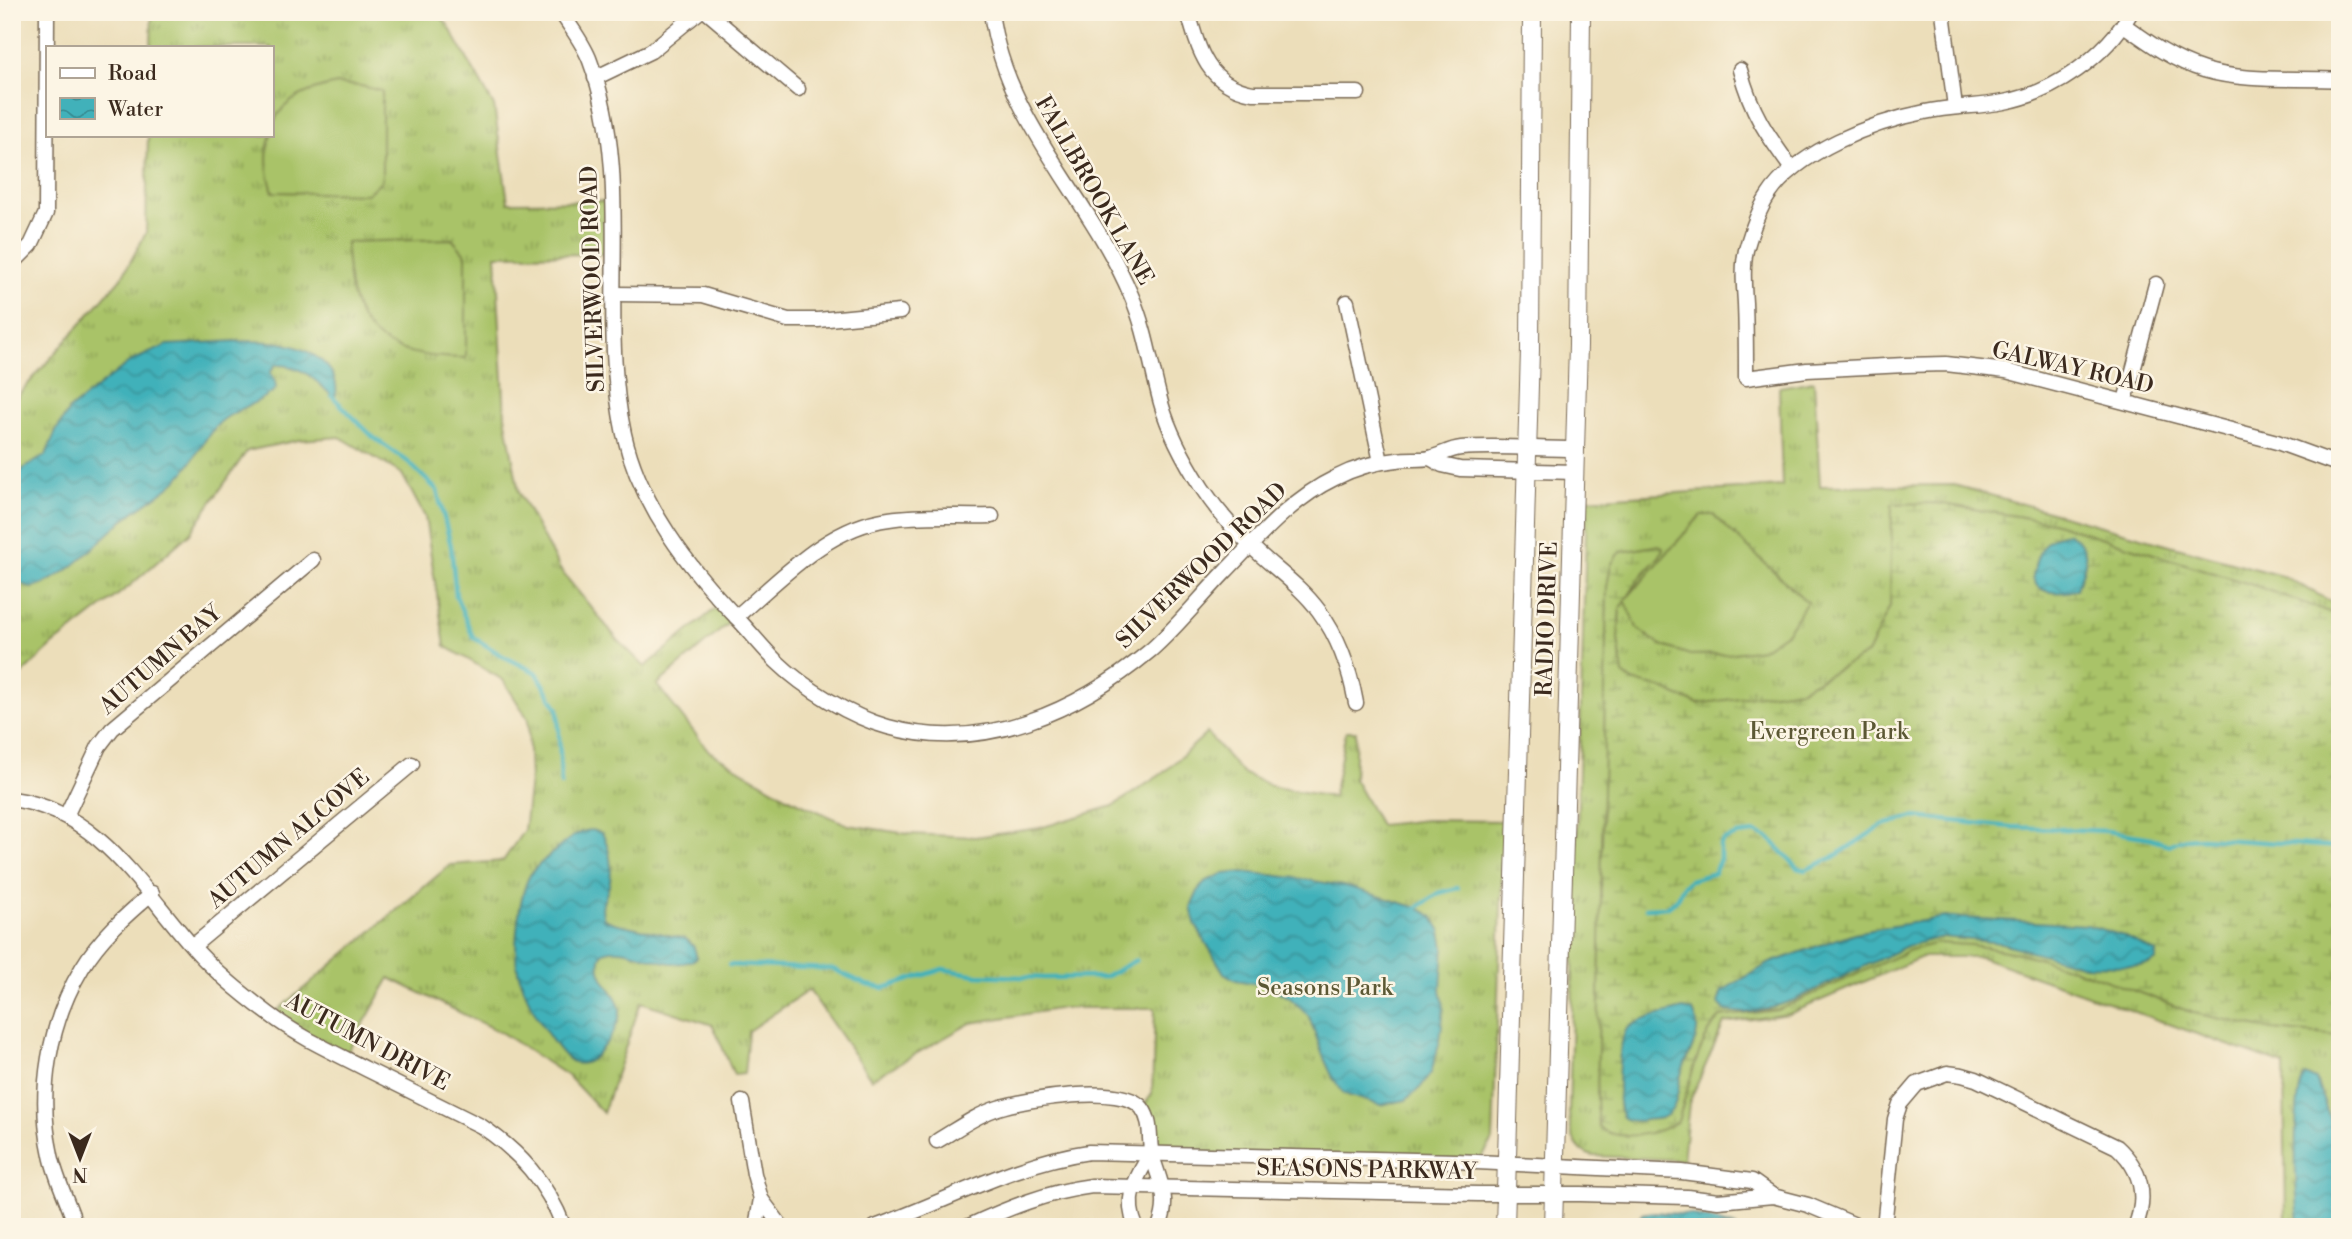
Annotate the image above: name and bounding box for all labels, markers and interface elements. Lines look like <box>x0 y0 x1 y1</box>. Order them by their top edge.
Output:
legend <box>46 46 273 136</box>
text: Road <box>108 61 157 87</box>
street label: FALLBROOK LANE <box>1029 91 1160 290</box>
text: Water <box>107 97 163 123</box>
street label: SILVERWOOD ROAD <box>575 165 611 393</box>
street label: GALWAY ROAD <box>1989 336 2156 400</box>
street label: SILVERWOOD ROAD <box>1110 477 1293 655</box>
street label: RADIO DRIVE <box>1530 541 1564 697</box>
street label: AUTUMN BAY <box>93 598 229 721</box>
park label: Evergreen Park <box>1749 718 1910 746</box>
street label: AUTUMN ALCOVE <box>201 763 375 915</box>
park label: Seasons Park <box>1257 974 1394 1002</box>
street label: AUTUMN DRIVE <box>280 986 454 1097</box>
north arrow <box>46 1124 116 1194</box>
street label: SEASONS PARKWAY <box>1256 1154 1479 1186</box>
text: N <box>72 1162 88 1186</box>

